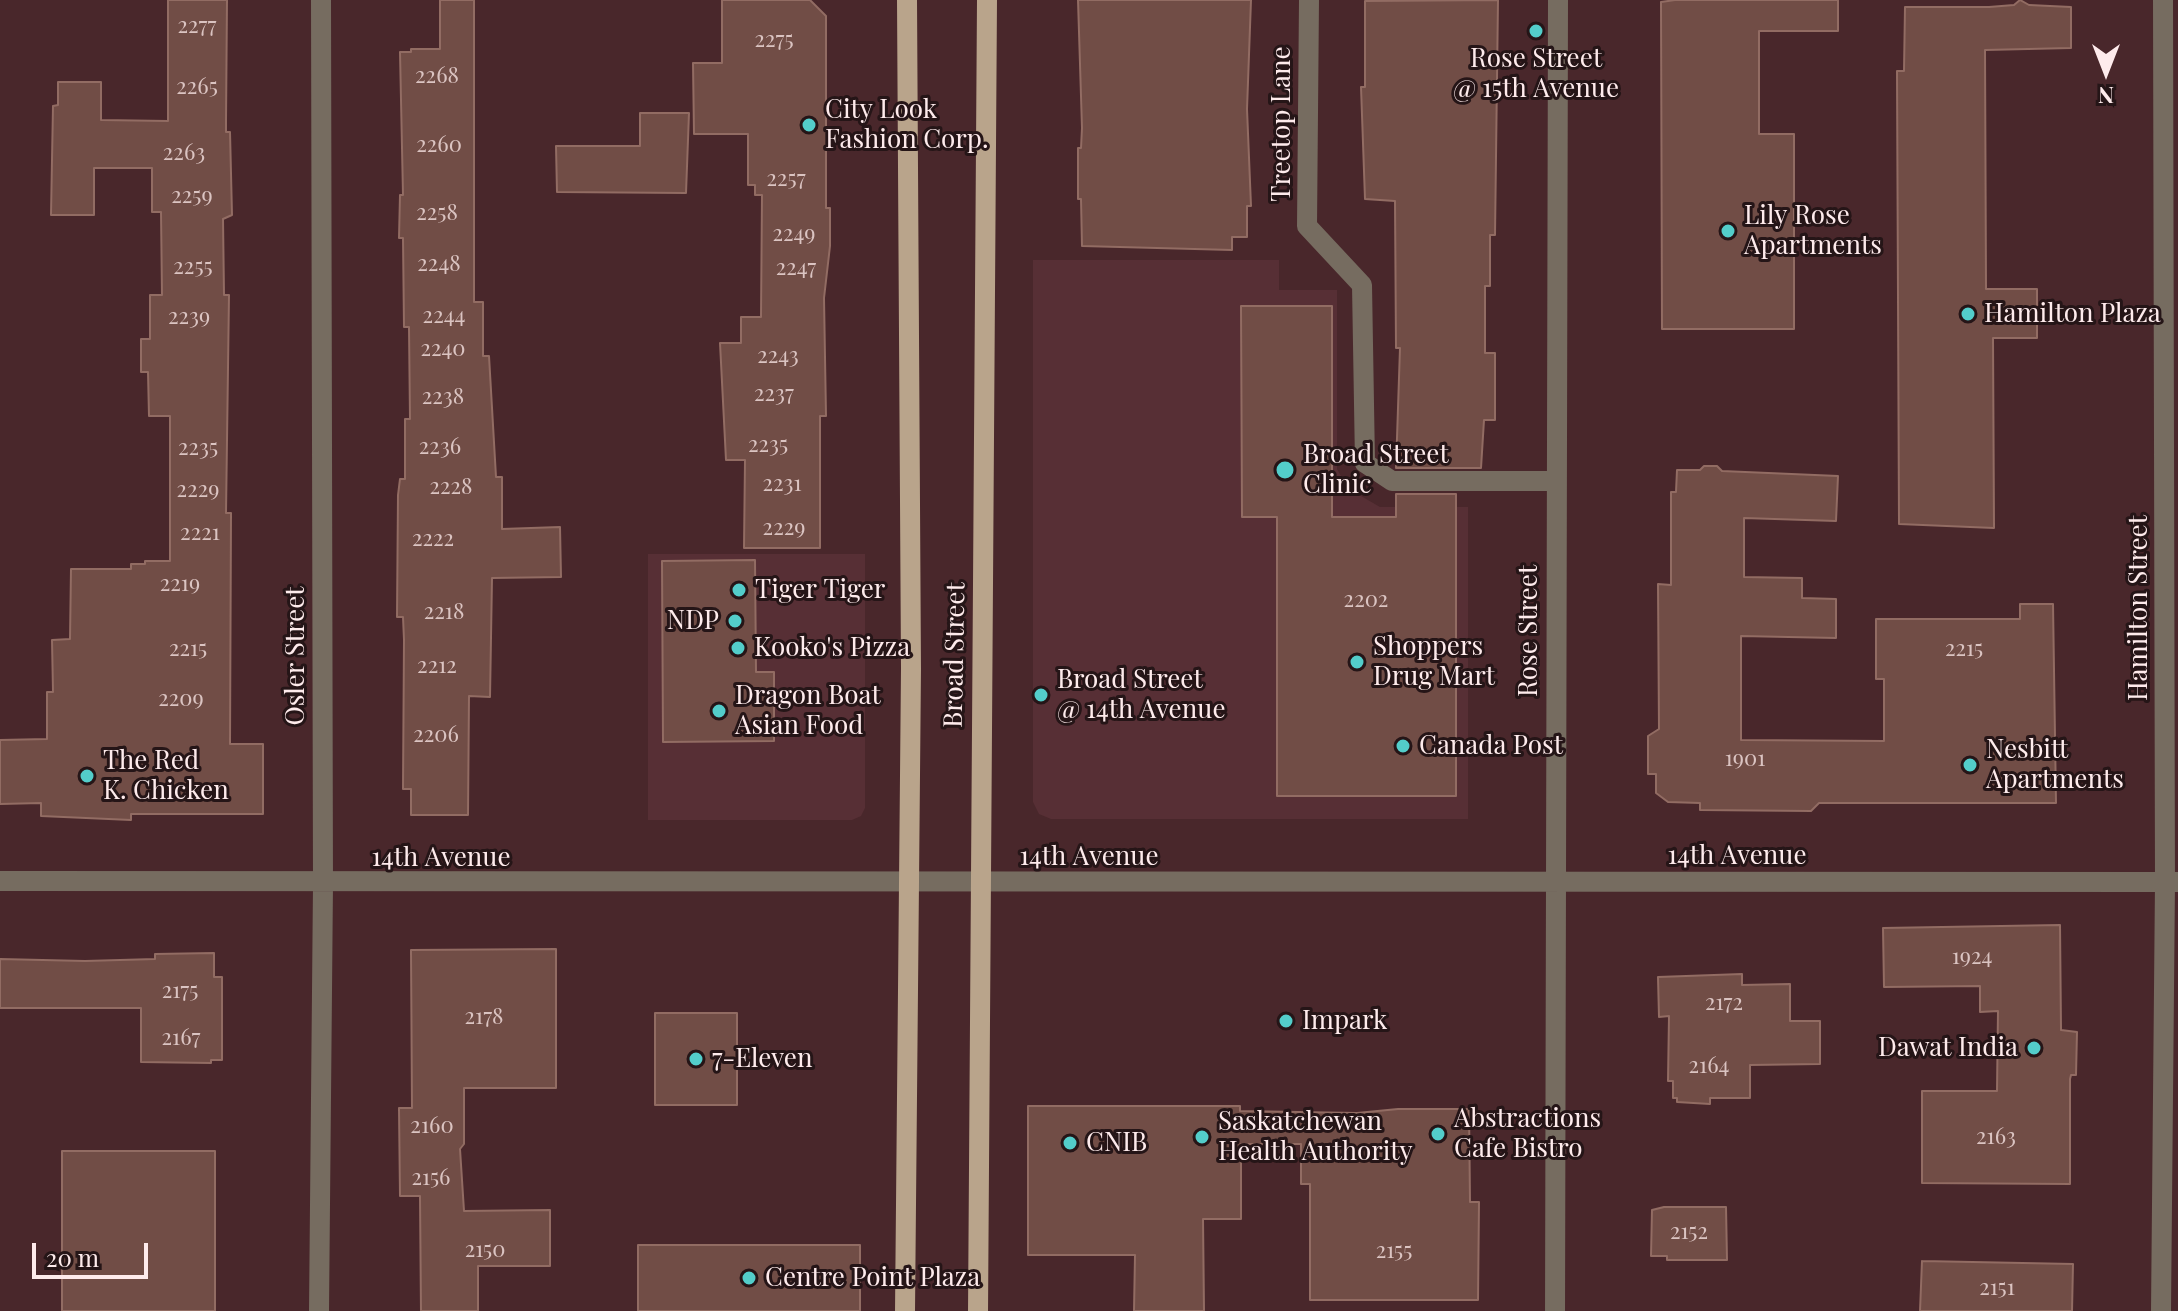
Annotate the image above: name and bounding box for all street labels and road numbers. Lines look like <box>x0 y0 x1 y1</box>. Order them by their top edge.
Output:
street label: Treetop Lane <box>1266 46 1298 202</box>
street label: Hamilton Street <box>2123 515 2155 701</box>
street label: Rose Street <box>1513 565 1545 697</box>
street label: Broad Street <box>938 582 972 728</box>
street label: Osler Street <box>280 586 312 726</box>
street label: 14th Avenue <box>1667 840 1807 872</box>
street label: 14th Avenue <box>1019 841 1159 873</box>
street label: 14th Avenue <box>371 842 511 874</box>

